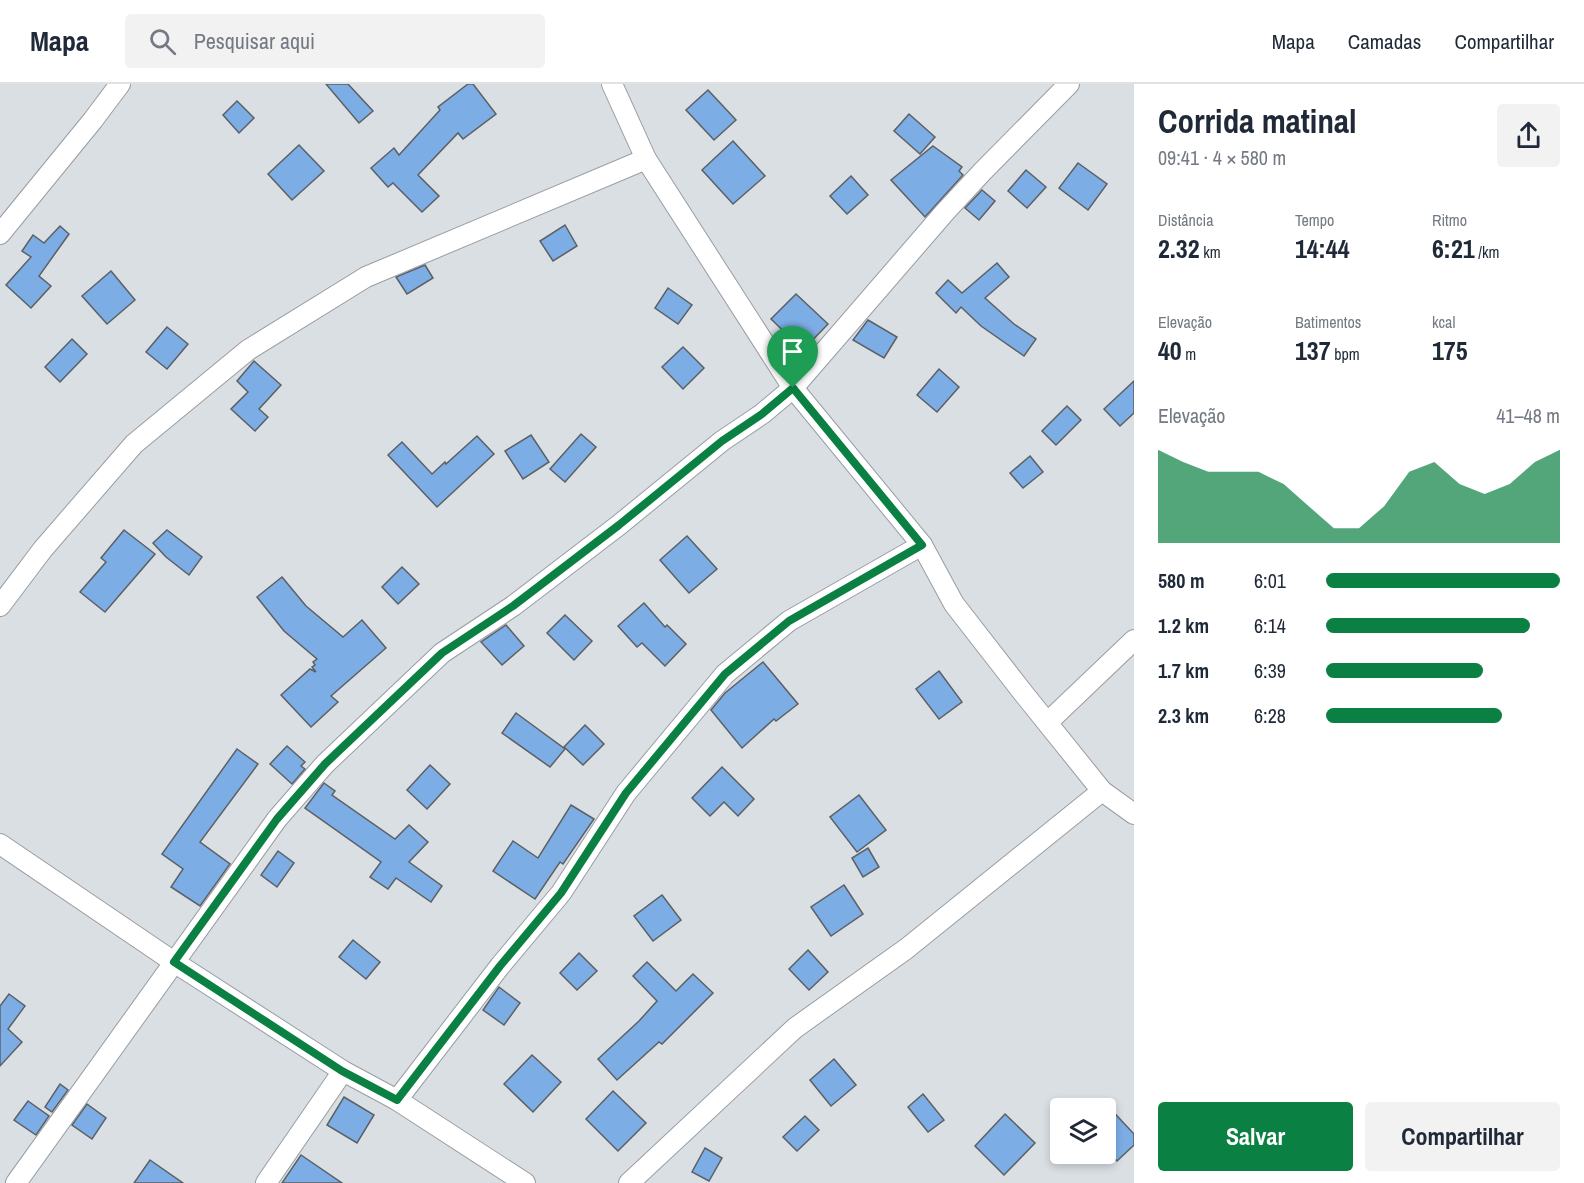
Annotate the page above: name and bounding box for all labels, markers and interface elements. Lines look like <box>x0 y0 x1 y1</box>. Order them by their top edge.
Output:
search box <box>125 14 545 68</box>
text: Mapa <box>30 22 89 60</box>
icon: search <box>146 25 179 58</box>
text: Pesquisar aqui <box>194 26 315 56</box>
text: Mapa <box>1272 27 1315 56</box>
text: Camadas <box>1348 27 1421 56</box>
text: Compartilhar <box>1454 27 1554 56</box>
text: Corrida matinal <box>1158 99 1357 143</box>
button: share <box>1497 104 1560 167</box>
text: 09:41 · 4 × 580 m <box>1158 144 1286 171</box>
text: Distância <box>1158 209 1213 231</box>
text: Tempo <box>1295 209 1334 231</box>
text: Ritmo <box>1432 209 1467 231</box>
text: 2.32 <box>1158 231 1200 266</box>
text: 14:44 <box>1295 231 1350 266</box>
text: 6:21 <box>1432 231 1475 266</box>
text: km <box>1200 241 1221 263</box>
text: /km <box>1475 241 1499 263</box>
text: Elevação <box>1158 311 1212 333</box>
text: Batimentos <box>1295 311 1361 333</box>
text: kcal <box>1432 311 1455 333</box>
pin <box>767 326 818 388</box>
text: 40 <box>1158 333 1182 368</box>
text: 137 <box>1295 333 1331 368</box>
text: 175 <box>1432 333 1468 368</box>
icon: arrive <box>776 335 809 368</box>
text: m <box>1182 343 1196 365</box>
text: bpm <box>1331 343 1360 365</box>
text: Elevação <box>1158 402 1225 429</box>
text: 41–48 m <box>1496 402 1560 429</box>
text: 580 m <box>1158 567 1205 594</box>
text: 6:01 <box>1254 567 1286 594</box>
text: 1.2 km <box>1158 612 1209 639</box>
text: 6:14 <box>1254 612 1286 639</box>
text: 1.7 km <box>1158 657 1209 684</box>
text: 6:39 <box>1254 657 1286 684</box>
text: 2.3 km <box>1158 702 1209 729</box>
text: 6:28 <box>1254 702 1286 729</box>
map controls <box>1050 1098 1116 1164</box>
button: layers <box>1050 1098 1116 1164</box>
button: Salvar <box>1158 1102 1353 1171</box>
button: Compartilhar <box>1365 1102 1560 1171</box>

